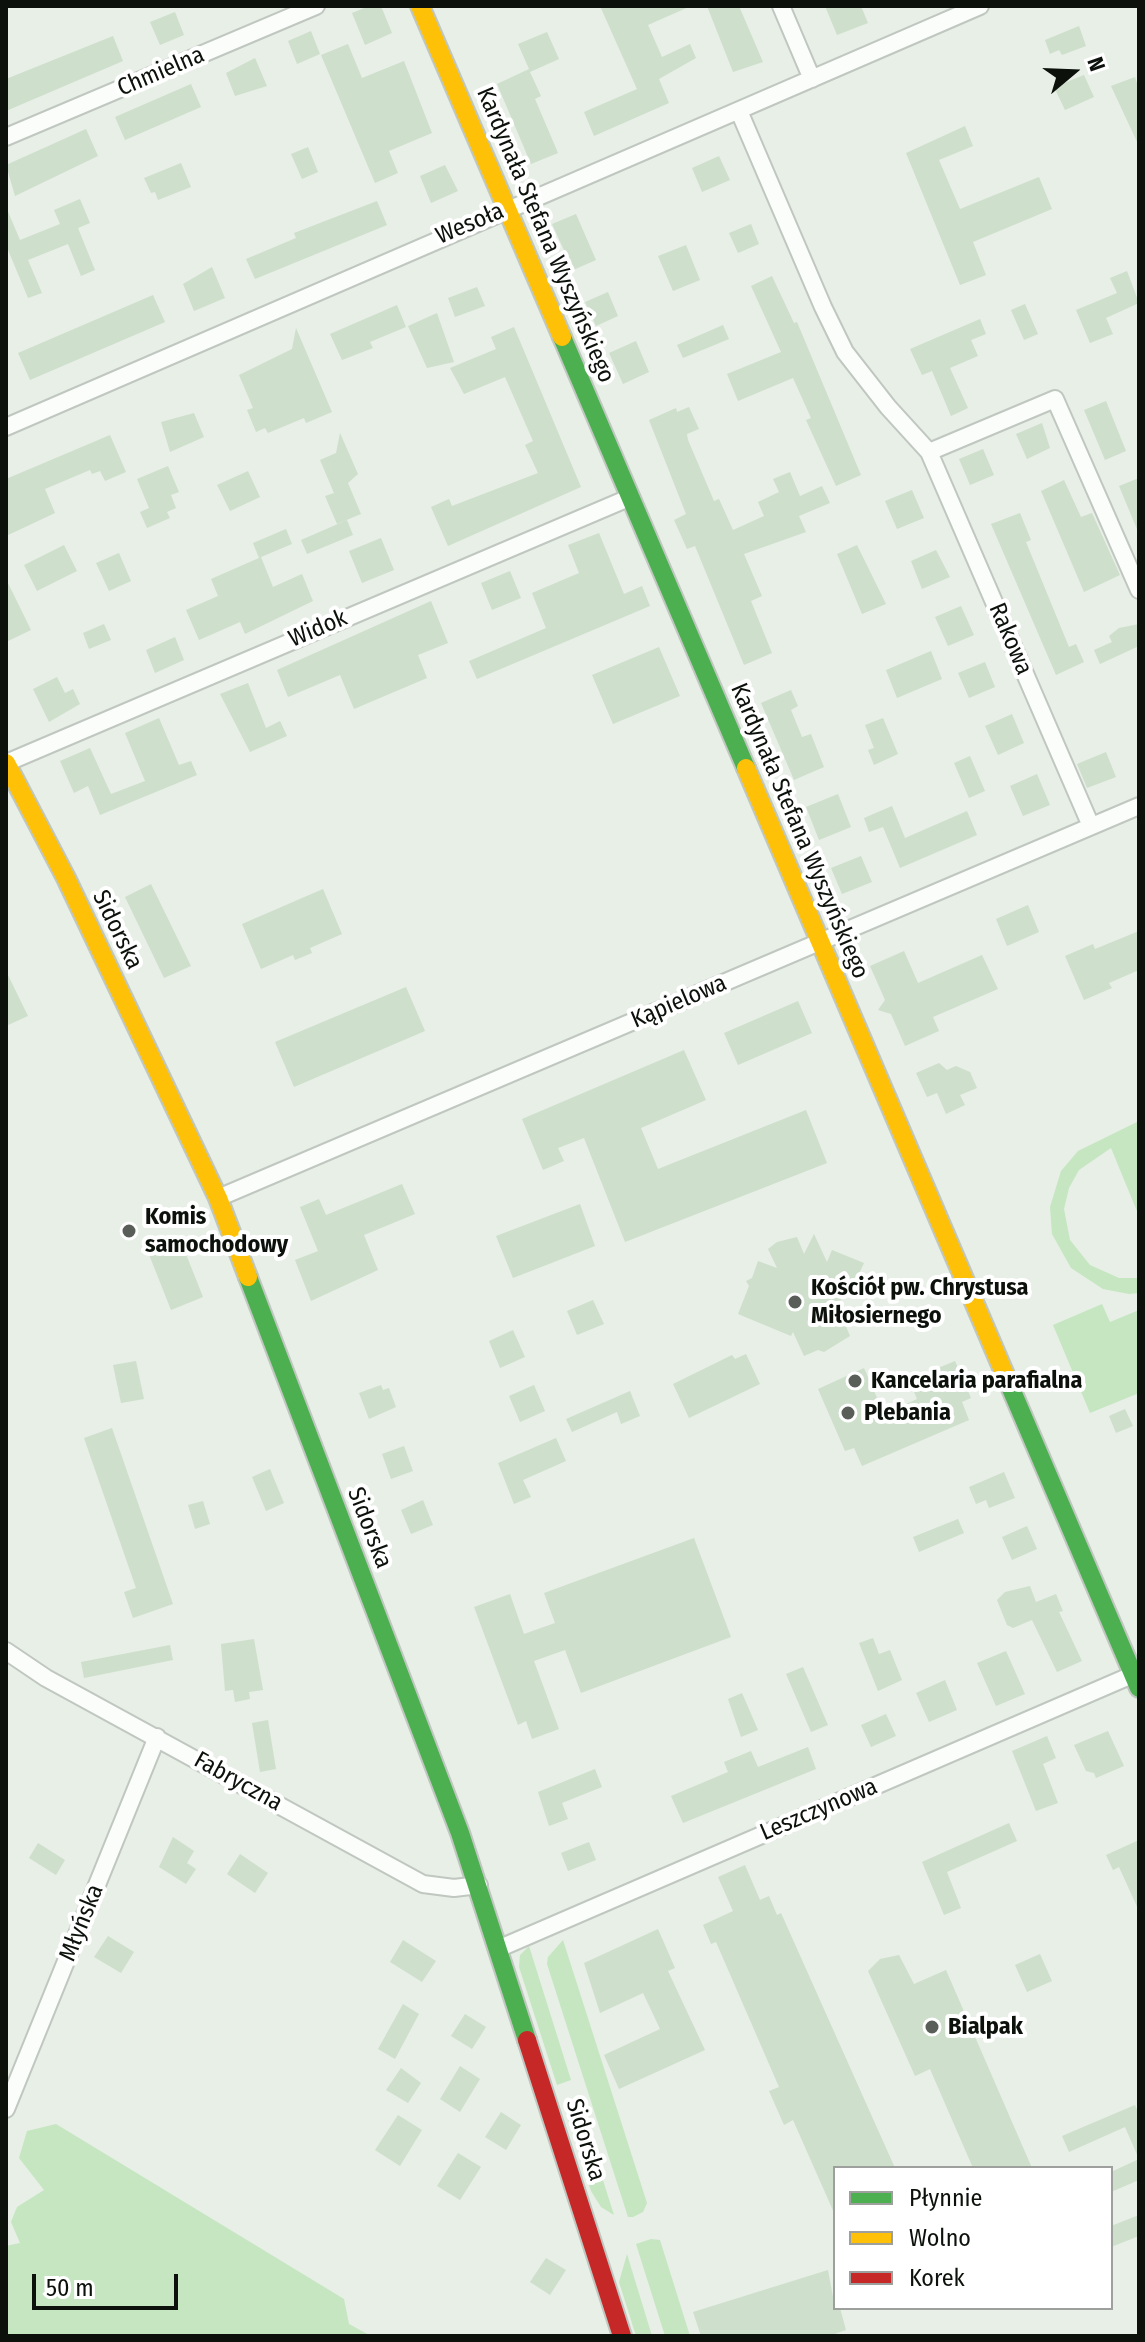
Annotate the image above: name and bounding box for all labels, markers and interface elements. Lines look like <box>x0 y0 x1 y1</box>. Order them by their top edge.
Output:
north arrow <box>1033 32 1113 112</box>
street label: Chmielna <box>113 41 209 103</box>
text: N <box>1081 53 1111 75</box>
street label: Kardynała Stefana Wyszyńskiego <box>470 83 620 387</box>
street label: Wesoła <box>432 197 508 251</box>
street label: Rakowa <box>982 599 1038 679</box>
street label: Widok <box>284 604 352 654</box>
street label: Kardynała Stefana Wyszyńskiego <box>724 679 874 983</box>
street label: Sidorska <box>86 886 148 974</box>
street label: Kąpielowa <box>627 969 731 1035</box>
place label: Komis samochodowy <box>145 1203 288 1259</box>
marker: Komis samochodowy <box>120 1222 138 1240</box>
place label: Kościół pw. Chrystusa Miłosiernego <box>811 1274 1028 1330</box>
marker: Kościół pw. Chrystusa Miłosiernego <box>786 1293 804 1311</box>
place label: Kancelaria parafialna <box>871 1367 1082 1395</box>
marker: Kancelaria parafialna <box>846 1372 864 1390</box>
place label: Plebania <box>864 1399 951 1427</box>
marker: Plebania <box>839 1404 857 1422</box>
street label: Sidorska <box>340 1483 398 1573</box>
street label: Fabryczna <box>189 1746 287 1818</box>
street label: Leszczynowa <box>756 1772 882 1848</box>
street label: Młyńska <box>54 1880 110 1966</box>
place label: Bialpak <box>948 2013 1023 2041</box>
marker: Bialpak <box>923 2018 941 2036</box>
street label: Sidorska <box>559 2095 611 2185</box>
legend <box>833 2166 1113 2310</box>
text: Płynnie <box>909 2184 982 2212</box>
text: Wolno <box>909 2224 971 2252</box>
scale bar <box>36 2258 182 2308</box>
text: Korek <box>909 2264 965 2292</box>
text: 50 m <box>46 2274 94 2302</box>

